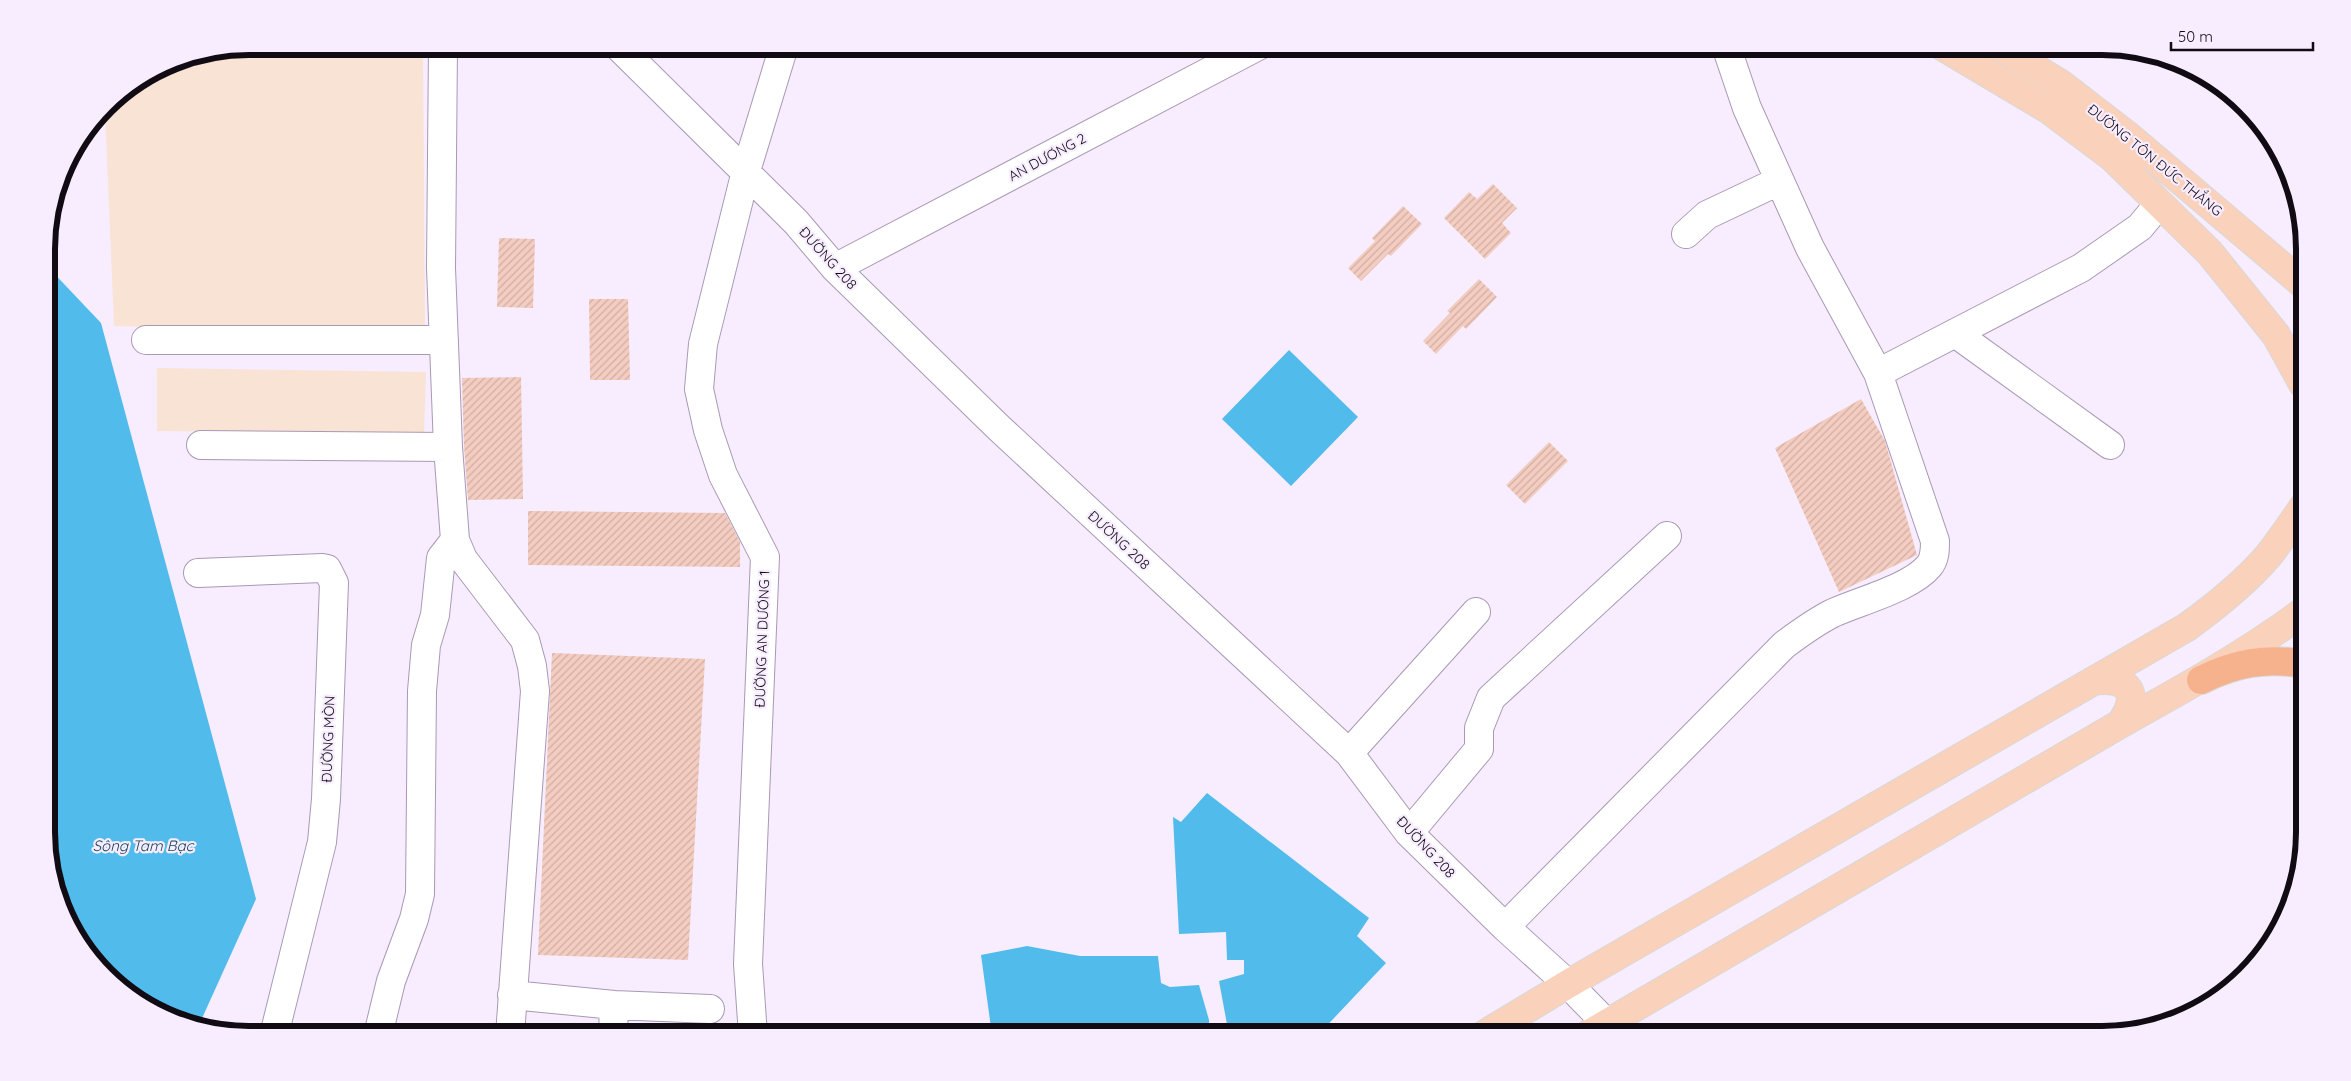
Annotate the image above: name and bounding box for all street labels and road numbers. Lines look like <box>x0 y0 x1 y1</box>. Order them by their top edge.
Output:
street label: ĐƯỜNG TÔN ĐỨC THẮNG <box>2084 100 2226 220</box>
street label: AN DƯƠNG 2 <box>1005 129 1089 185</box>
street label: ĐƯỜNG 208 <box>795 223 861 293</box>
street label: ĐƯỜNG 208 <box>1084 507 1154 573</box>
street label: ĐƯỜNG AN DƯƠNG 1 <box>751 570 773 708</box>
street label: ĐƯỜNG MÒN <box>317 695 339 783</box>
street label: ĐƯỜNG 208 <box>1393 812 1459 882</box>

